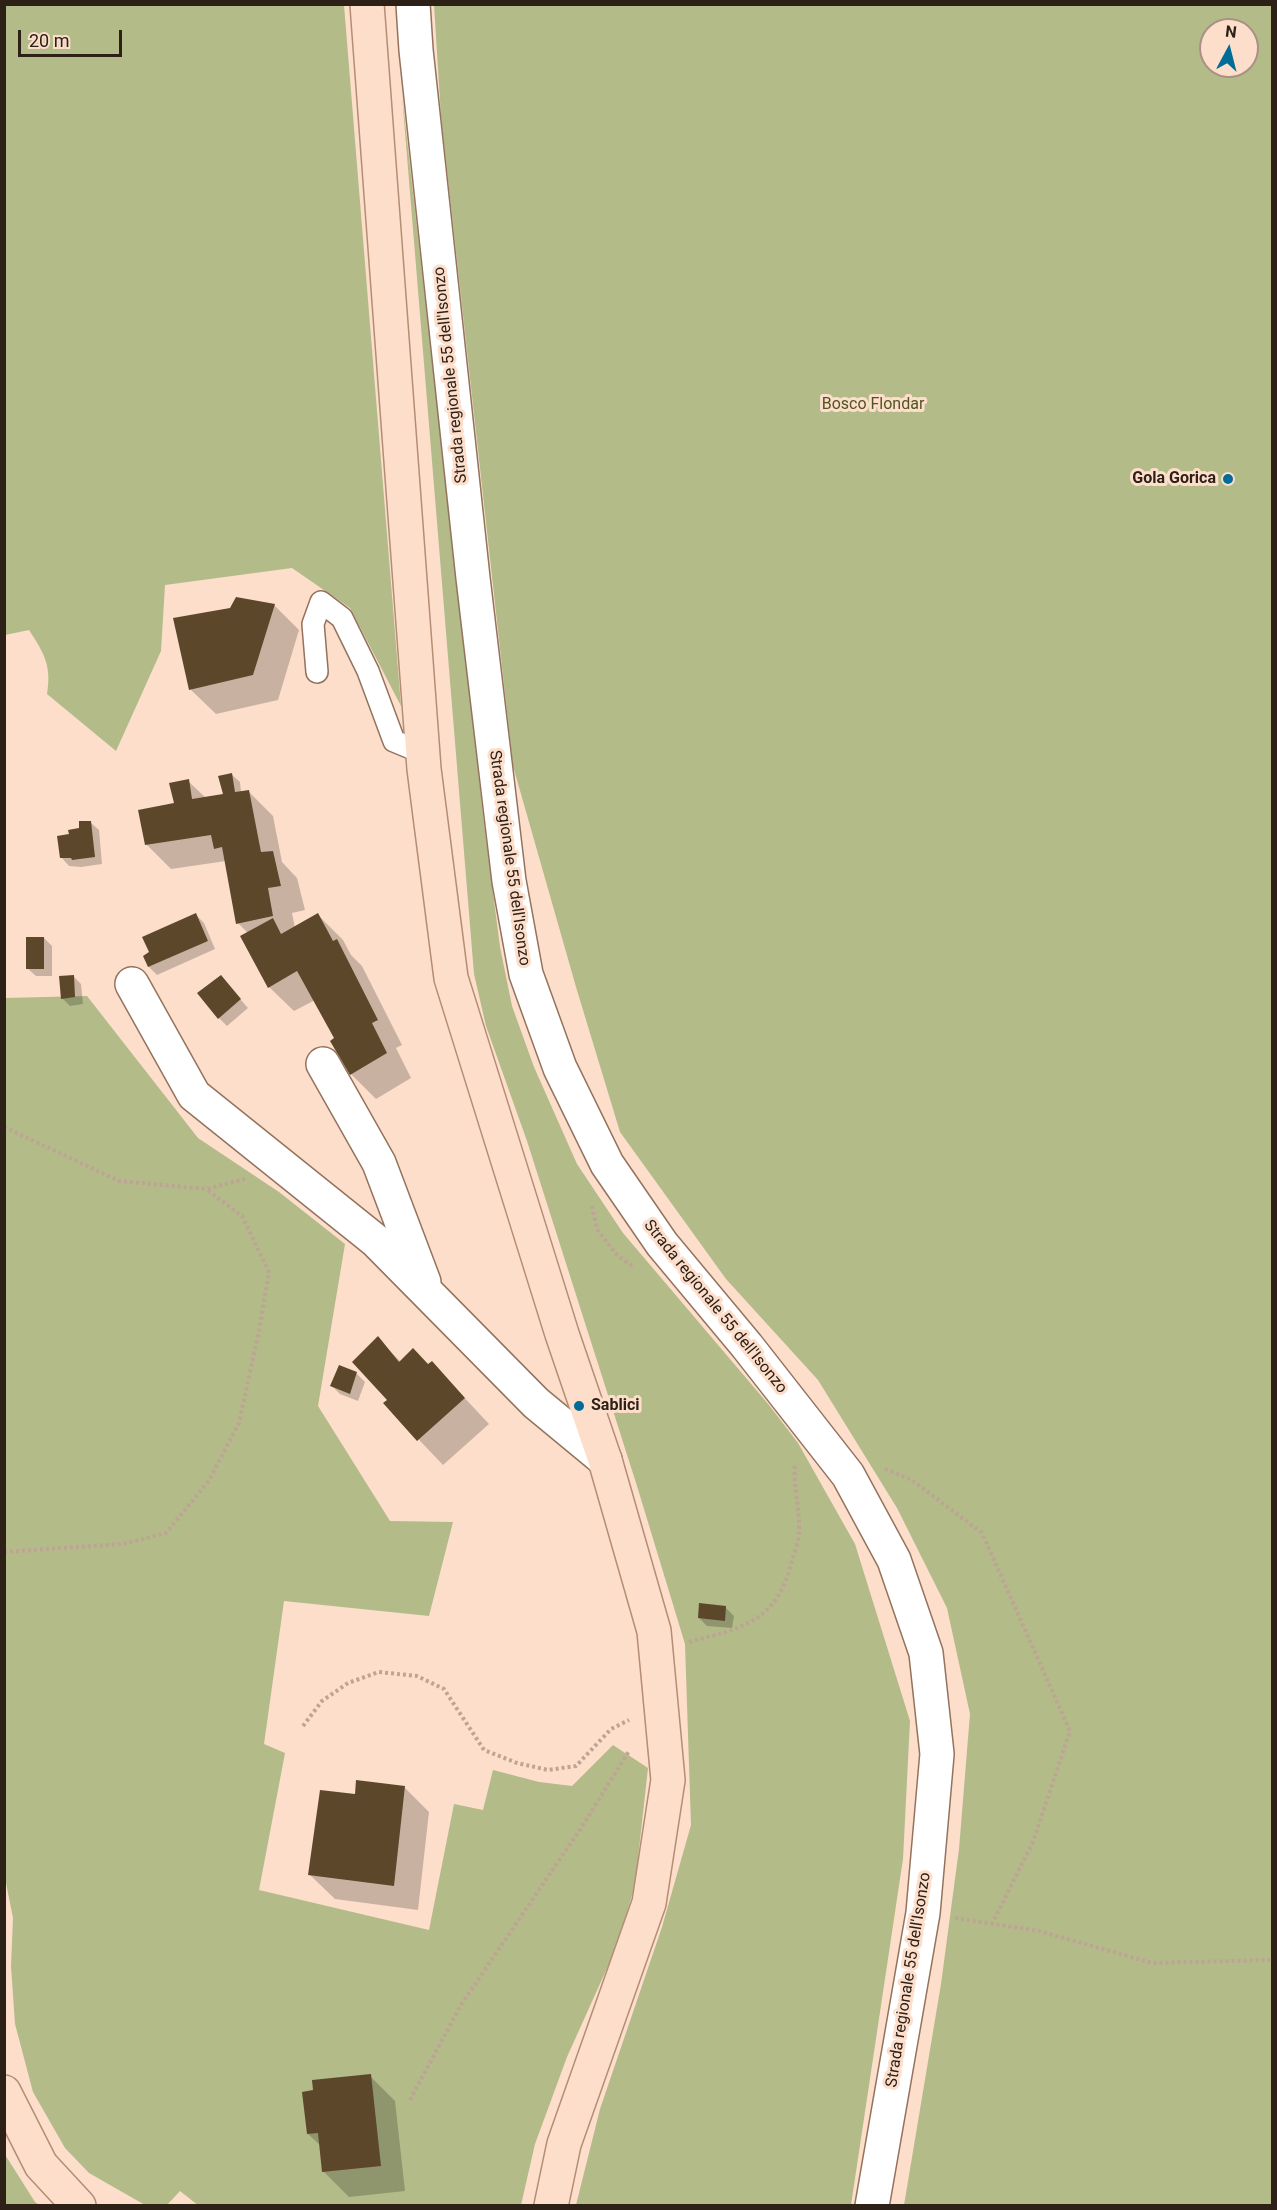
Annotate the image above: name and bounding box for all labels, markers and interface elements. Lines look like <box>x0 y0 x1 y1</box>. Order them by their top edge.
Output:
scale bar <box>21 18 124 56</box>
north arrow <box>1199 18 1259 78</box>
text: N <box>1224 22 1238 42</box>
text: 20 m <box>29 30 69 51</box>
street label: Strada regionale 55 dell'Isonzo <box>430 266 472 484</box>
park label: Bosco Flondar <box>822 395 924 415</box>
place label: Gola Gorica <box>1132 469 1216 489</box>
marker: Gola Gorica <box>1221 472 1235 486</box>
street label: Strada regionale 55 dell'Isonzo <box>484 749 534 967</box>
street label: Strada regionale 55 dell'Isonzo <box>639 1216 791 1398</box>
place label: Sablici <box>591 1396 639 1416</box>
marker: Sablici <box>572 1399 586 1413</box>
street label: Strada regionale 55 dell'Isonzo <box>883 1871 935 2089</box>

